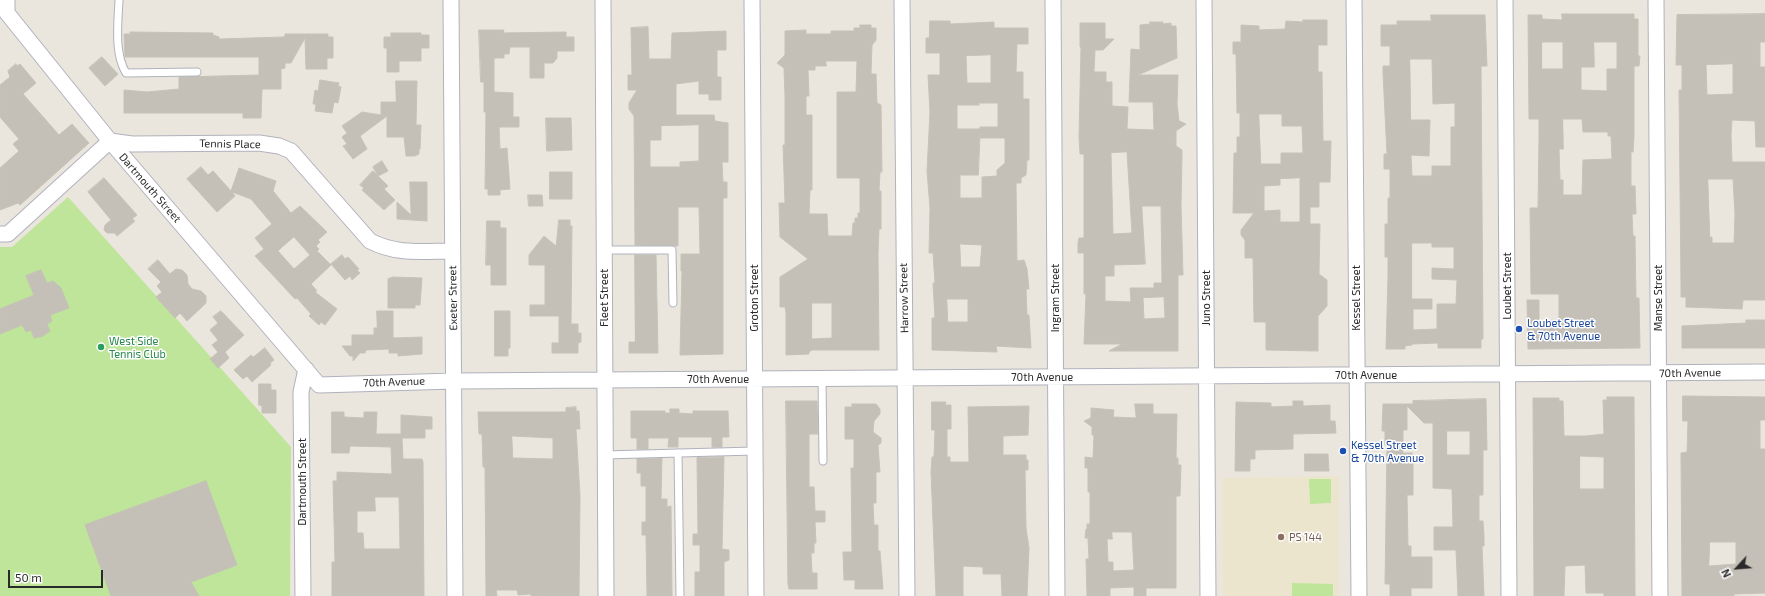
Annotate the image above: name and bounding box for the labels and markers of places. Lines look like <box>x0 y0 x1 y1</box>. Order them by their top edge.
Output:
place label: Loubet Street & 70th Avenue <box>1527 316 1600 342</box>
marker: Loubet Street & 70th Avenue <box>1514 324 1524 334</box>
place label: West Side Tennis Club <box>109 334 166 360</box>
marker: West Side Tennis Club <box>96 342 106 352</box>
place label: Kessel Street & 70th Avenue <box>1351 438 1424 464</box>
marker: Kessel Street & 70th Avenue <box>1338 446 1348 456</box>
place label: PS 144 <box>1289 530 1322 544</box>
marker: PS 144 <box>1276 532 1286 542</box>

